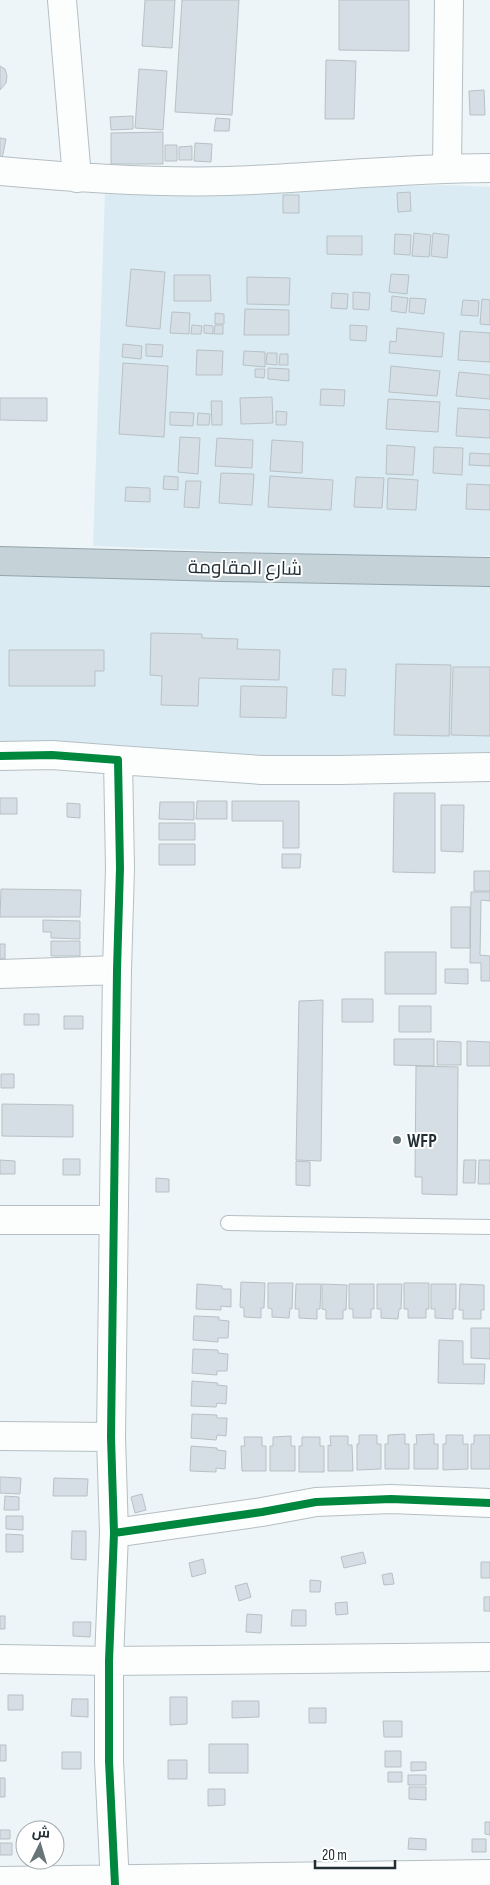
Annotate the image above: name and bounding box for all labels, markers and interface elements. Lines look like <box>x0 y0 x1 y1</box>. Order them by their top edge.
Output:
street label: شارع المقاومة <box>188 556 302 582</box>
place label: WFP <box>407 1130 437 1153</box>
marker: WFP <box>391 1134 403 1146</box>
north arrow <box>15 1820 65 1870</box>
text: ش <box>31 1823 51 1842</box>
scale bar <box>315 1838 395 1870</box>
text: 20 m <box>322 1846 347 1865</box>

